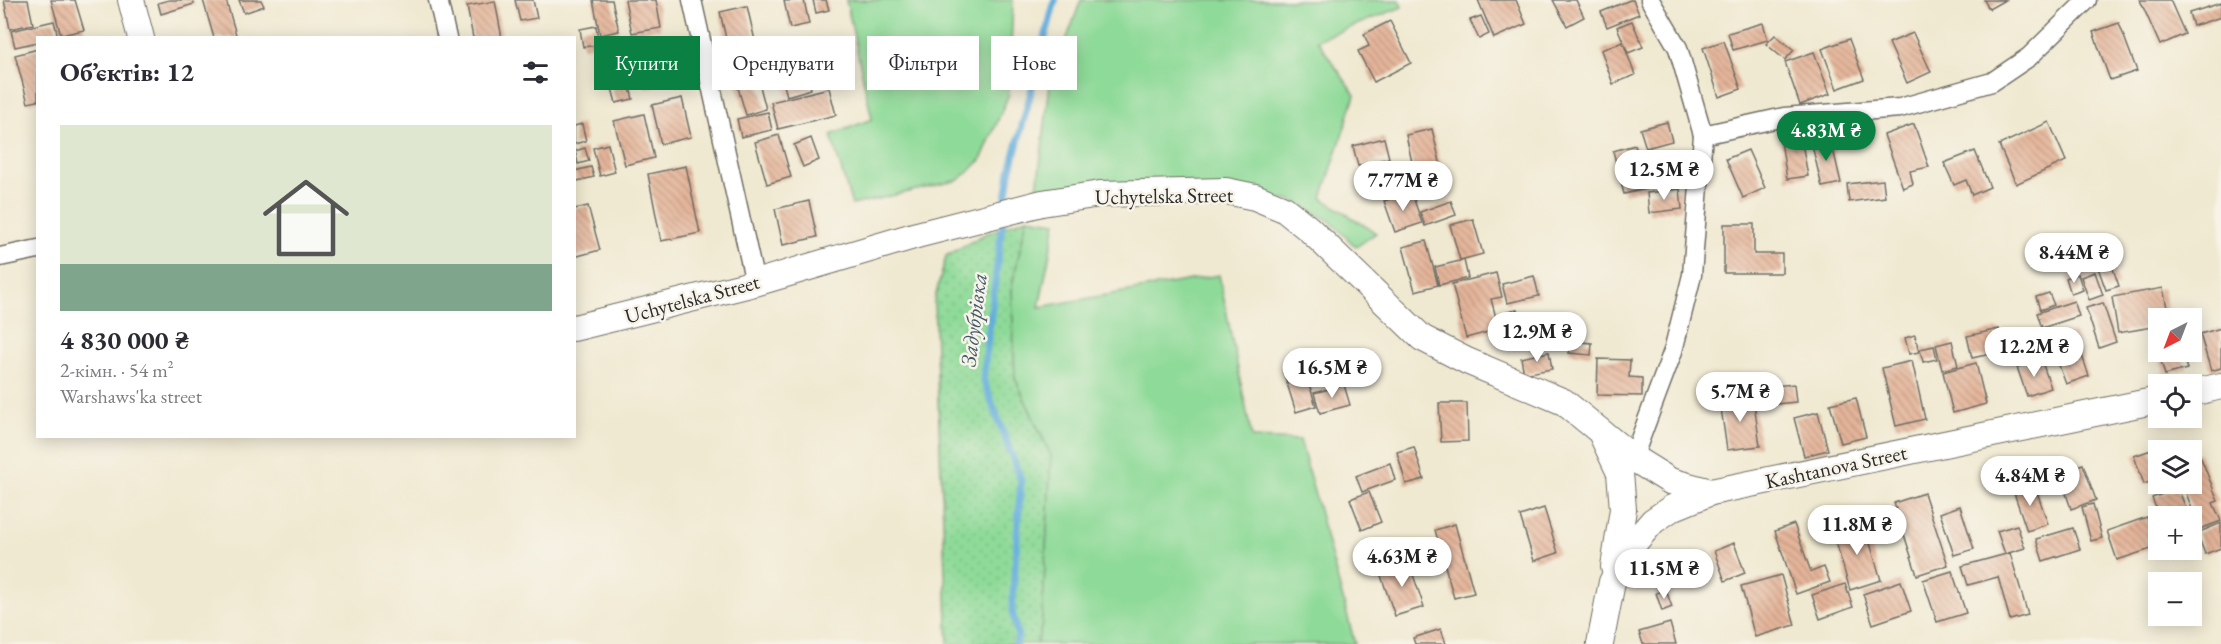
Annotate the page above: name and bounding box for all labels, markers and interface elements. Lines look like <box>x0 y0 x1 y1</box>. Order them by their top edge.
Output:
chip: Купити <box>594 36 700 90</box>
chip: Орендувати <box>712 36 855 90</box>
chip: Фільтри <box>867 36 979 90</box>
chip: Нове <box>991 36 1077 90</box>
text: Об’єктів: 12 <box>60 55 194 89</box>
icon: filters <box>519 56 552 89</box>
pin: 4.83M ₴ <box>1771 111 1881 162</box>
text: 4.83M ₴ <box>1791 117 1861 143</box>
pin: 12.5M ₴ <box>1609 150 1719 201</box>
text: 12.5M ₴ <box>1629 156 1699 182</box>
pin: 7.77M ₴ <box>1348 161 1458 212</box>
icon: home <box>252 164 360 272</box>
text: 7.77M ₴ <box>1368 167 1438 193</box>
street label: Uchytelska Street <box>1095 181 1234 210</box>
pin: 8.44M ₴ <box>2019 233 2129 284</box>
text: 8.44M ₴ <box>2039 239 2109 265</box>
street label: Uchytelska Street <box>622 267 763 329</box>
water label: Задубрівка <box>953 271 994 369</box>
north arrow <box>2148 308 2202 362</box>
map controls <box>2148 308 2202 626</box>
pin: 12.9M ₴ <box>1482 312 1592 363</box>
text: 12.9M ₴ <box>1502 318 1572 344</box>
text: 4 830 000 ₴ <box>60 323 189 357</box>
pin: 12.2M ₴ <box>1979 327 2089 378</box>
text: 12.2M ₴ <box>1999 333 2069 359</box>
pin: 16.5M ₴ <box>1277 348 1387 399</box>
text: 16.5M ₴ <box>1297 354 1367 380</box>
text: 2-кімн. · 54 m² <box>60 357 174 383</box>
pin: 5.7M ₴ <box>1691 372 1789 423</box>
button: locate <box>2148 374 2202 428</box>
text: 5.7M ₴ <box>1710 378 1770 404</box>
text: Warshaws'ka street <box>60 383 202 409</box>
street label: Kashtanova Street <box>1763 438 1910 495</box>
button: layers <box>2148 440 2202 494</box>
pin: 4.84M ₴ <box>1975 456 2085 507</box>
text: 4.84M ₴ <box>1995 462 2065 488</box>
pin: 11.8M ₴ <box>1802 505 1912 556</box>
button: + <box>2148 506 2202 560</box>
text: 11.8M ₴ <box>1822 511 1892 537</box>
pin: 4.63M ₴ <box>1347 537 1457 588</box>
text: 4.63M ₴ <box>1367 543 1437 569</box>
pin: 11.5M ₴ <box>1609 549 1719 600</box>
text: 11.5M ₴ <box>1629 555 1699 581</box>
button: − <box>2148 572 2202 626</box>

